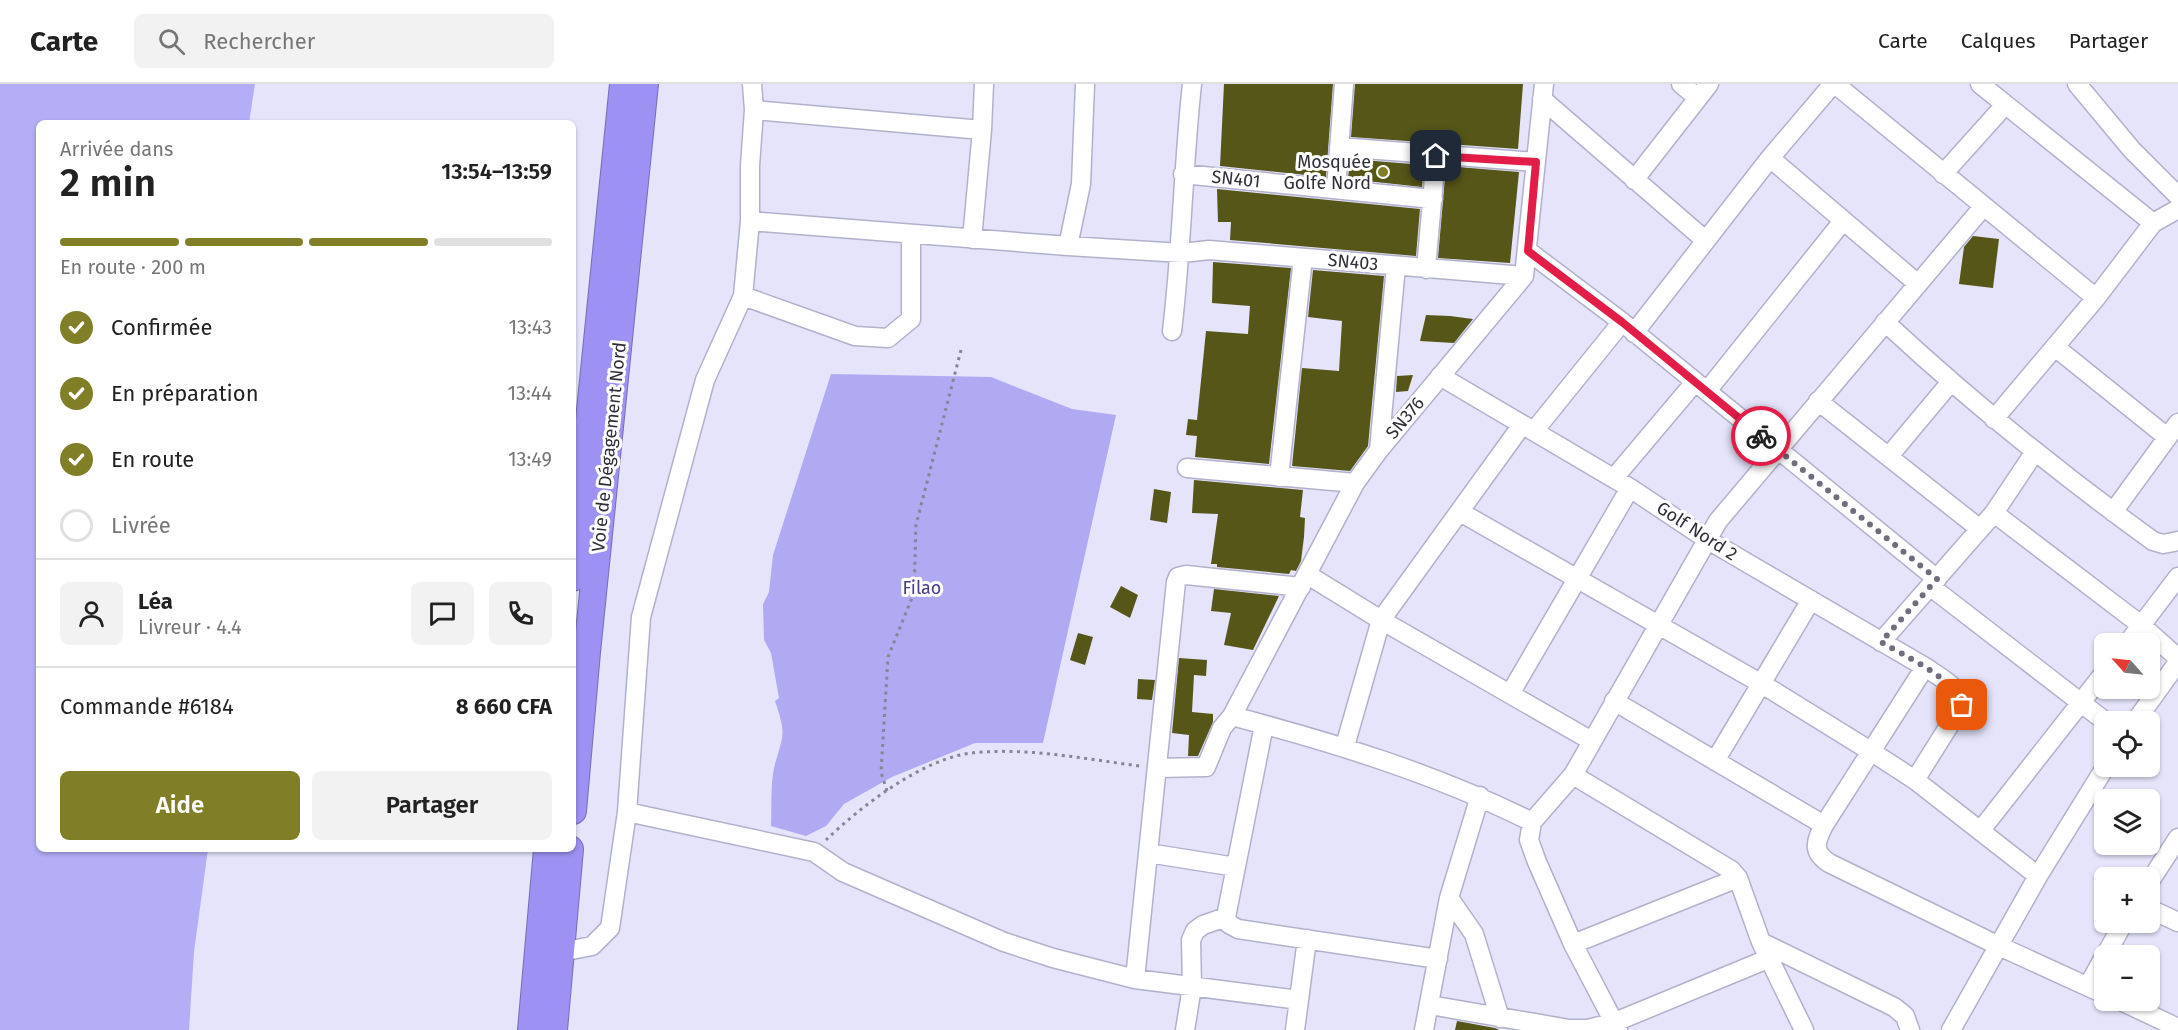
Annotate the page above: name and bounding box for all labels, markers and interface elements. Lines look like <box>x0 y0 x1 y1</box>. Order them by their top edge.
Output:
search box <box>134 14 554 68</box>
text: Carte <box>30 25 98 58</box>
icon: search <box>155 25 188 58</box>
text: Rechercher <box>203 28 315 55</box>
text: Carte <box>1878 28 1928 54</box>
text: Calques <box>1961 28 2036 54</box>
text: Partager <box>2069 28 2148 54</box>
pin <box>1410 130 1461 181</box>
text: Arrivée dans <box>60 137 173 161</box>
icon: home <box>1419 139 1452 172</box>
place label: Mosquée Golfe Nord <box>1283 151 1371 194</box>
text: 13:54–13:59 <box>441 158 552 185</box>
text: 2 min <box>60 160 156 206</box>
street label: SN401 <box>1210 165 1262 193</box>
marker: Mosquée Golfe Nord <box>1376 165 1390 179</box>
street label: SN403 <box>1327 249 1379 275</box>
text: En route · 200 m <box>60 255 206 279</box>
icon: check <box>60 311 93 344</box>
text: Confirmée <box>111 314 213 341</box>
text: 13:43 <box>508 315 552 339</box>
street label: Voie de Dégagement Nord <box>587 341 631 553</box>
icon: check <box>60 377 93 410</box>
text: En préparation <box>111 380 259 407</box>
text: 13:44 <box>507 381 552 405</box>
street label: SN376 <box>1381 392 1429 444</box>
courier <box>1731 406 1791 466</box>
icon: bike <box>1745 420 1778 453</box>
icon: check <box>60 443 93 476</box>
text: En route <box>111 446 194 473</box>
text: 13:49 <box>508 447 552 471</box>
street label: Golf Nord 2 <box>1653 497 1741 565</box>
text: Livrée <box>111 512 171 539</box>
park label: Filao <box>903 577 941 599</box>
button: person <box>60 582 123 645</box>
button: chat <box>411 582 474 645</box>
button: phone <box>489 582 552 645</box>
text: Léa <box>138 588 173 615</box>
text: Livreur · 4.4 <box>138 615 242 639</box>
north arrow <box>2094 633 2160 699</box>
map controls <box>2094 633 2160 1011</box>
pin <box>1936 679 1987 730</box>
icon: bag <box>1945 688 1978 721</box>
text: Commande #6184 <box>60 693 234 720</box>
text: 8 660 CFA <box>456 693 552 720</box>
button: locate <box>2094 711 2160 777</box>
button: Aide <box>60 771 300 840</box>
button: Partager <box>312 771 552 840</box>
button: layers <box>2094 789 2160 855</box>
button: + <box>2094 867 2160 933</box>
button: − <box>2094 945 2160 1011</box>

